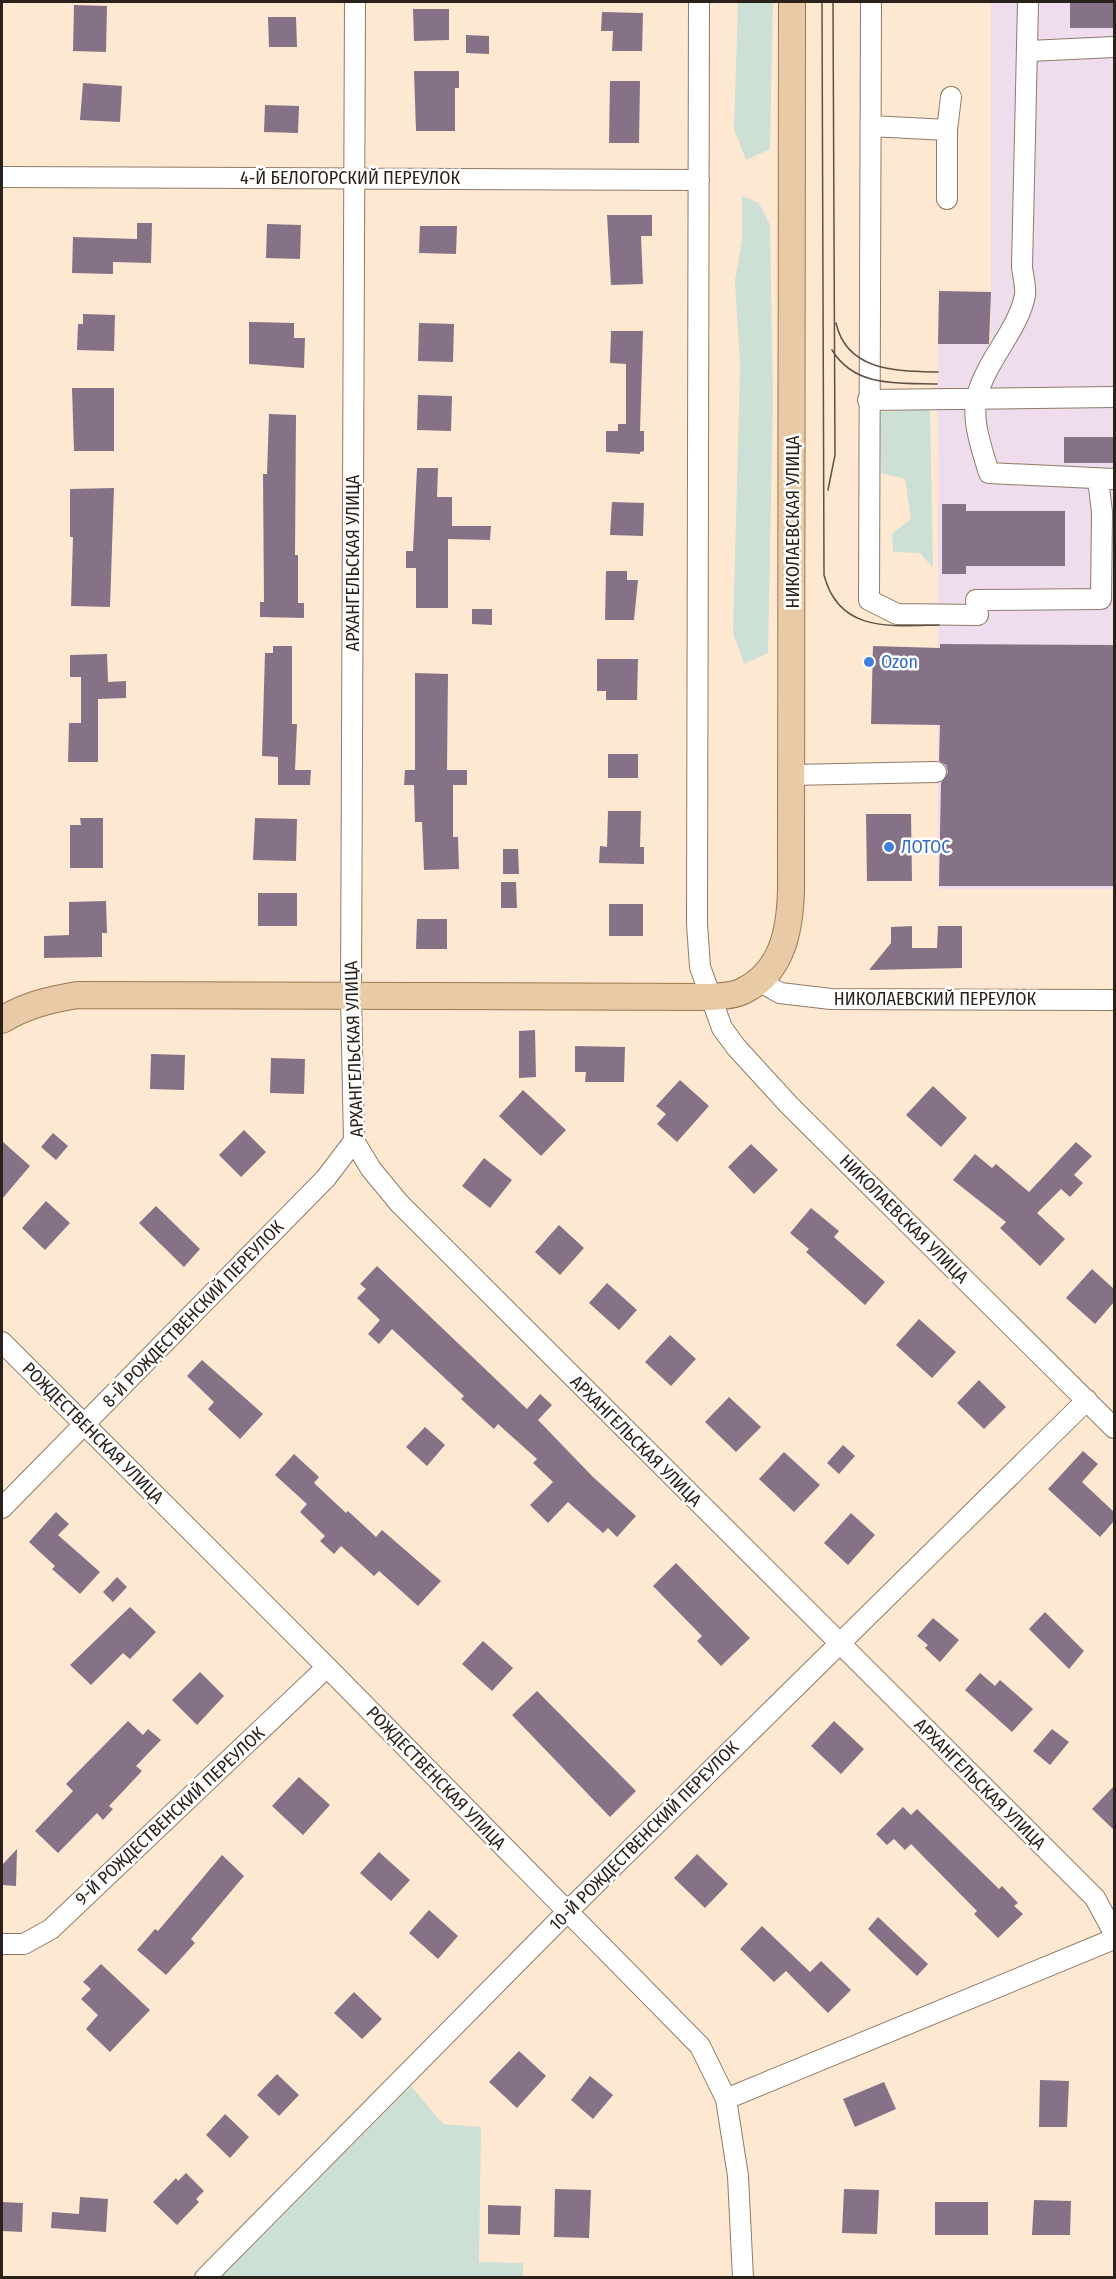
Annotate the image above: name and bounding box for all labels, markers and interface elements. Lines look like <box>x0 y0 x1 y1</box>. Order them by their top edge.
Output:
street label: 4-Й БЕЛОГОРСКИЙ ПЕРЕУЛОК <box>240 167 460 189</box>
street label: НИКОЛАЕВСКАЯ УЛИЦА <box>782 435 804 609</box>
street label: АРХАНГЕЛЬСКАЯ УЛИЦА <box>342 474 364 651</box>
place label: Ozon <box>881 651 918 673</box>
marker: Ozon <box>862 655 876 669</box>
place label: ЛОТОС <box>901 836 950 858</box>
marker: ЛОТОС <box>882 840 896 854</box>
street label: АРХАНГЕЛЬСКАЯ УЛИЦА <box>340 960 368 1138</box>
street label: НИКОЛАЕВСКИЙ ПЕРЕУЛОК <box>834 988 1037 1010</box>
street label: НИКОЛАЕВСКАЯ УЛИЦА <box>835 1150 973 1288</box>
street label: 8-Й РОЖДЕСТВЕНСКИЙ ПЕРЕУЛОК <box>98 1216 288 1412</box>
street label: РОЖДЕСТВЕНСКАЯ УЛИЦА <box>18 1358 169 1509</box>
street label: АРХАНГЕЛЬСКАЯ УЛИЦА <box>566 1371 707 1512</box>
street label: РОЖДЕСТВЕНСКАЯ УЛИЦА <box>362 1702 511 1855</box>
street label: АРХАНГЕЛЬСКАЯ УЛИЦА <box>910 1714 1051 1855</box>
street label: 9-Й РОЖДЕСТВЕНСКИЙ ПЕРЕУЛОК <box>71 1722 270 1910</box>
street label: 10-Й РОЖДЕСТВЕНСКИЙ ПЕРЕУЛОК <box>545 1737 743 1935</box>

